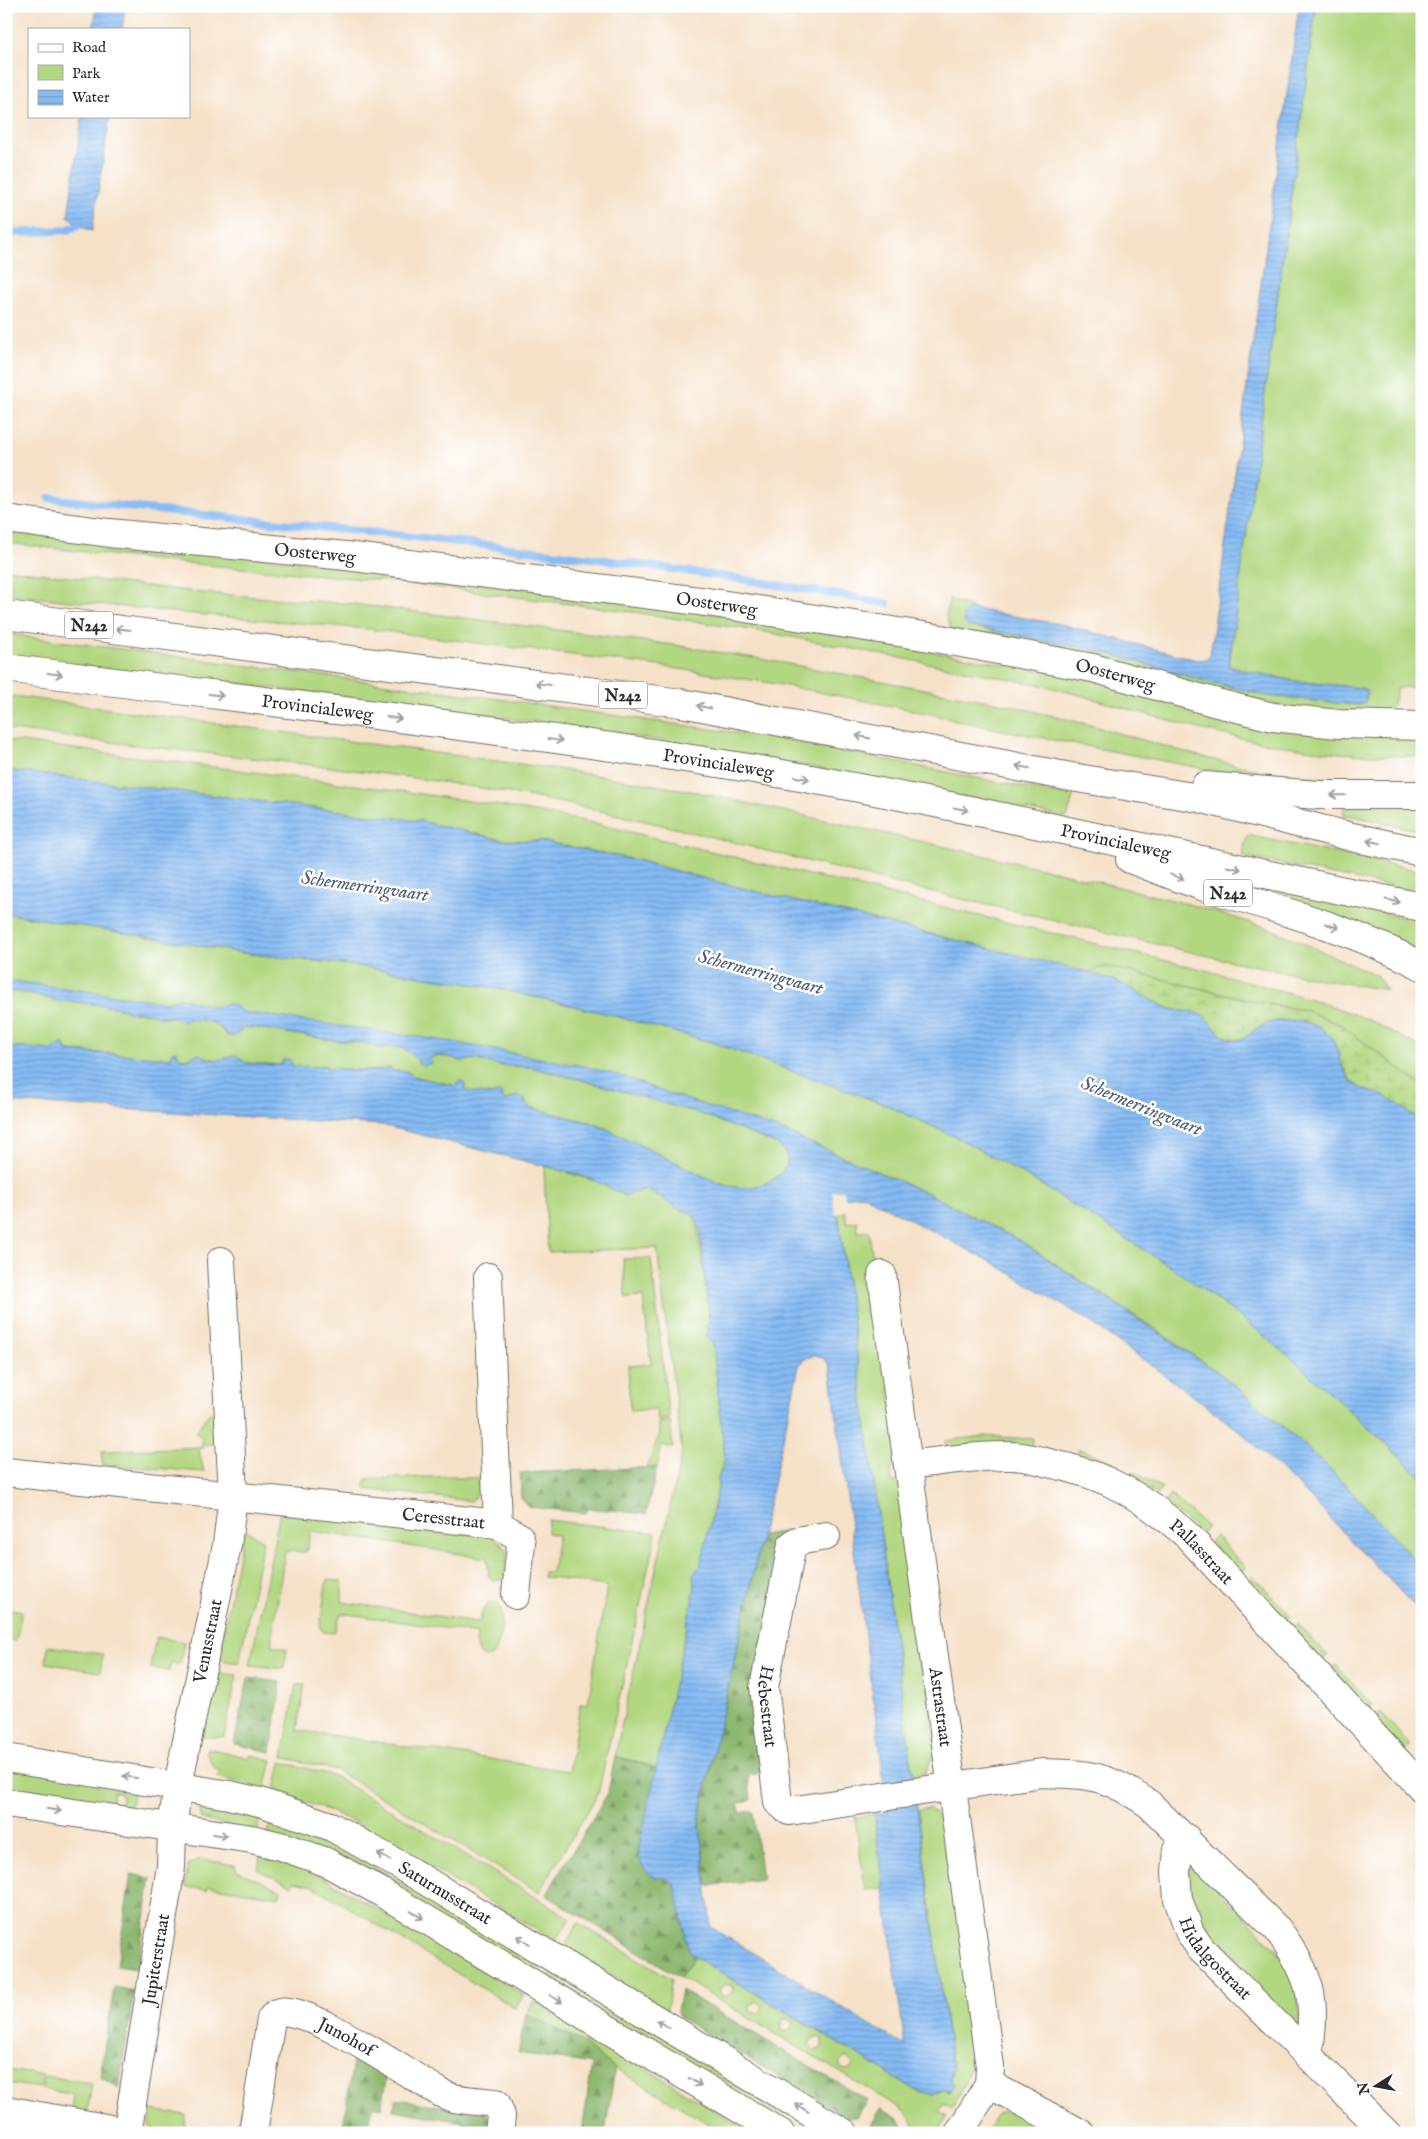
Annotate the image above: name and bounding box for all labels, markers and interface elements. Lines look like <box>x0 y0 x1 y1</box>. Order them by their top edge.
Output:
legend <box>28 28 190 118</box>
text: Road <box>72 38 107 57</box>
text: Park <box>72 64 102 83</box>
text: Water <box>72 88 110 107</box>
street label: Oosterweg <box>273 539 357 570</box>
street label: Oosterweg <box>675 588 759 623</box>
road number: N242 <box>65 612 113 638</box>
one-way arrow <box>115 624 131 634</box>
street label: Oosterweg <box>1073 655 1158 698</box>
one-way arrow <box>46 669 62 679</box>
one-way arrow <box>535 679 551 689</box>
road number: N242 <box>599 682 647 708</box>
one-way arrow <box>207 690 223 700</box>
street label: Provincialeweg <box>260 691 375 728</box>
one-way arrow <box>696 702 712 711</box>
one-way arrow <box>386 713 402 723</box>
one-way arrow <box>856 732 872 742</box>
one-way arrow <box>547 735 563 745</box>
street label: Provincialeweg <box>661 745 776 785</box>
one-way arrow <box>1015 762 1031 772</box>
one-way arrow <box>793 774 809 784</box>
one-way arrow <box>1330 790 1346 800</box>
one-way arrow <box>953 805 969 815</box>
street label: Provincialeweg <box>1058 820 1173 866</box>
one-way arrow <box>1367 836 1383 846</box>
one-way arrow <box>1226 864 1242 873</box>
water label: Schermerringvaart <box>299 866 431 908</box>
one-way arrow <box>1169 873 1184 882</box>
road number: N242 <box>1204 880 1252 906</box>
one-way arrow <box>1385 897 1401 906</box>
one-way arrow <box>1323 922 1339 931</box>
water label: Schermerringvaart <box>695 945 826 1001</box>
water label: Schermerringvaart <box>1077 1072 1206 1142</box>
street label: Ceresstraat <box>401 1504 486 1536</box>
street label: Pallasstraat <box>1164 1515 1238 1590</box>
street label: Venusstraat <box>189 1597 229 1686</box>
street label: Hebestraat <box>751 1663 781 1749</box>
street label: Astrastraat <box>922 1665 956 1748</box>
one-way arrow <box>122 1772 138 1782</box>
one-way arrow <box>46 1805 62 1815</box>
one-way arrow <box>212 1830 228 1840</box>
one-way arrow <box>377 1852 392 1861</box>
street label: Saturnusstraat <box>394 1857 495 1931</box>
one-way arrow <box>409 1910 423 1920</box>
street label: Jupiterstraat <box>138 1912 176 2009</box>
street label: Hidalgostraat <box>1172 1914 1256 2006</box>
one-way arrow <box>517 1935 531 1945</box>
one-way arrow <box>548 1995 562 2005</box>
street label: Junohof <box>312 2012 381 2064</box>
one-way arrow <box>656 2019 670 2029</box>
north arrow <box>1350 2062 1400 2112</box>
one-way arrow <box>688 2078 702 2088</box>
text: N <box>1354 2081 1374 2097</box>
one-way arrow <box>796 2102 810 2112</box>

